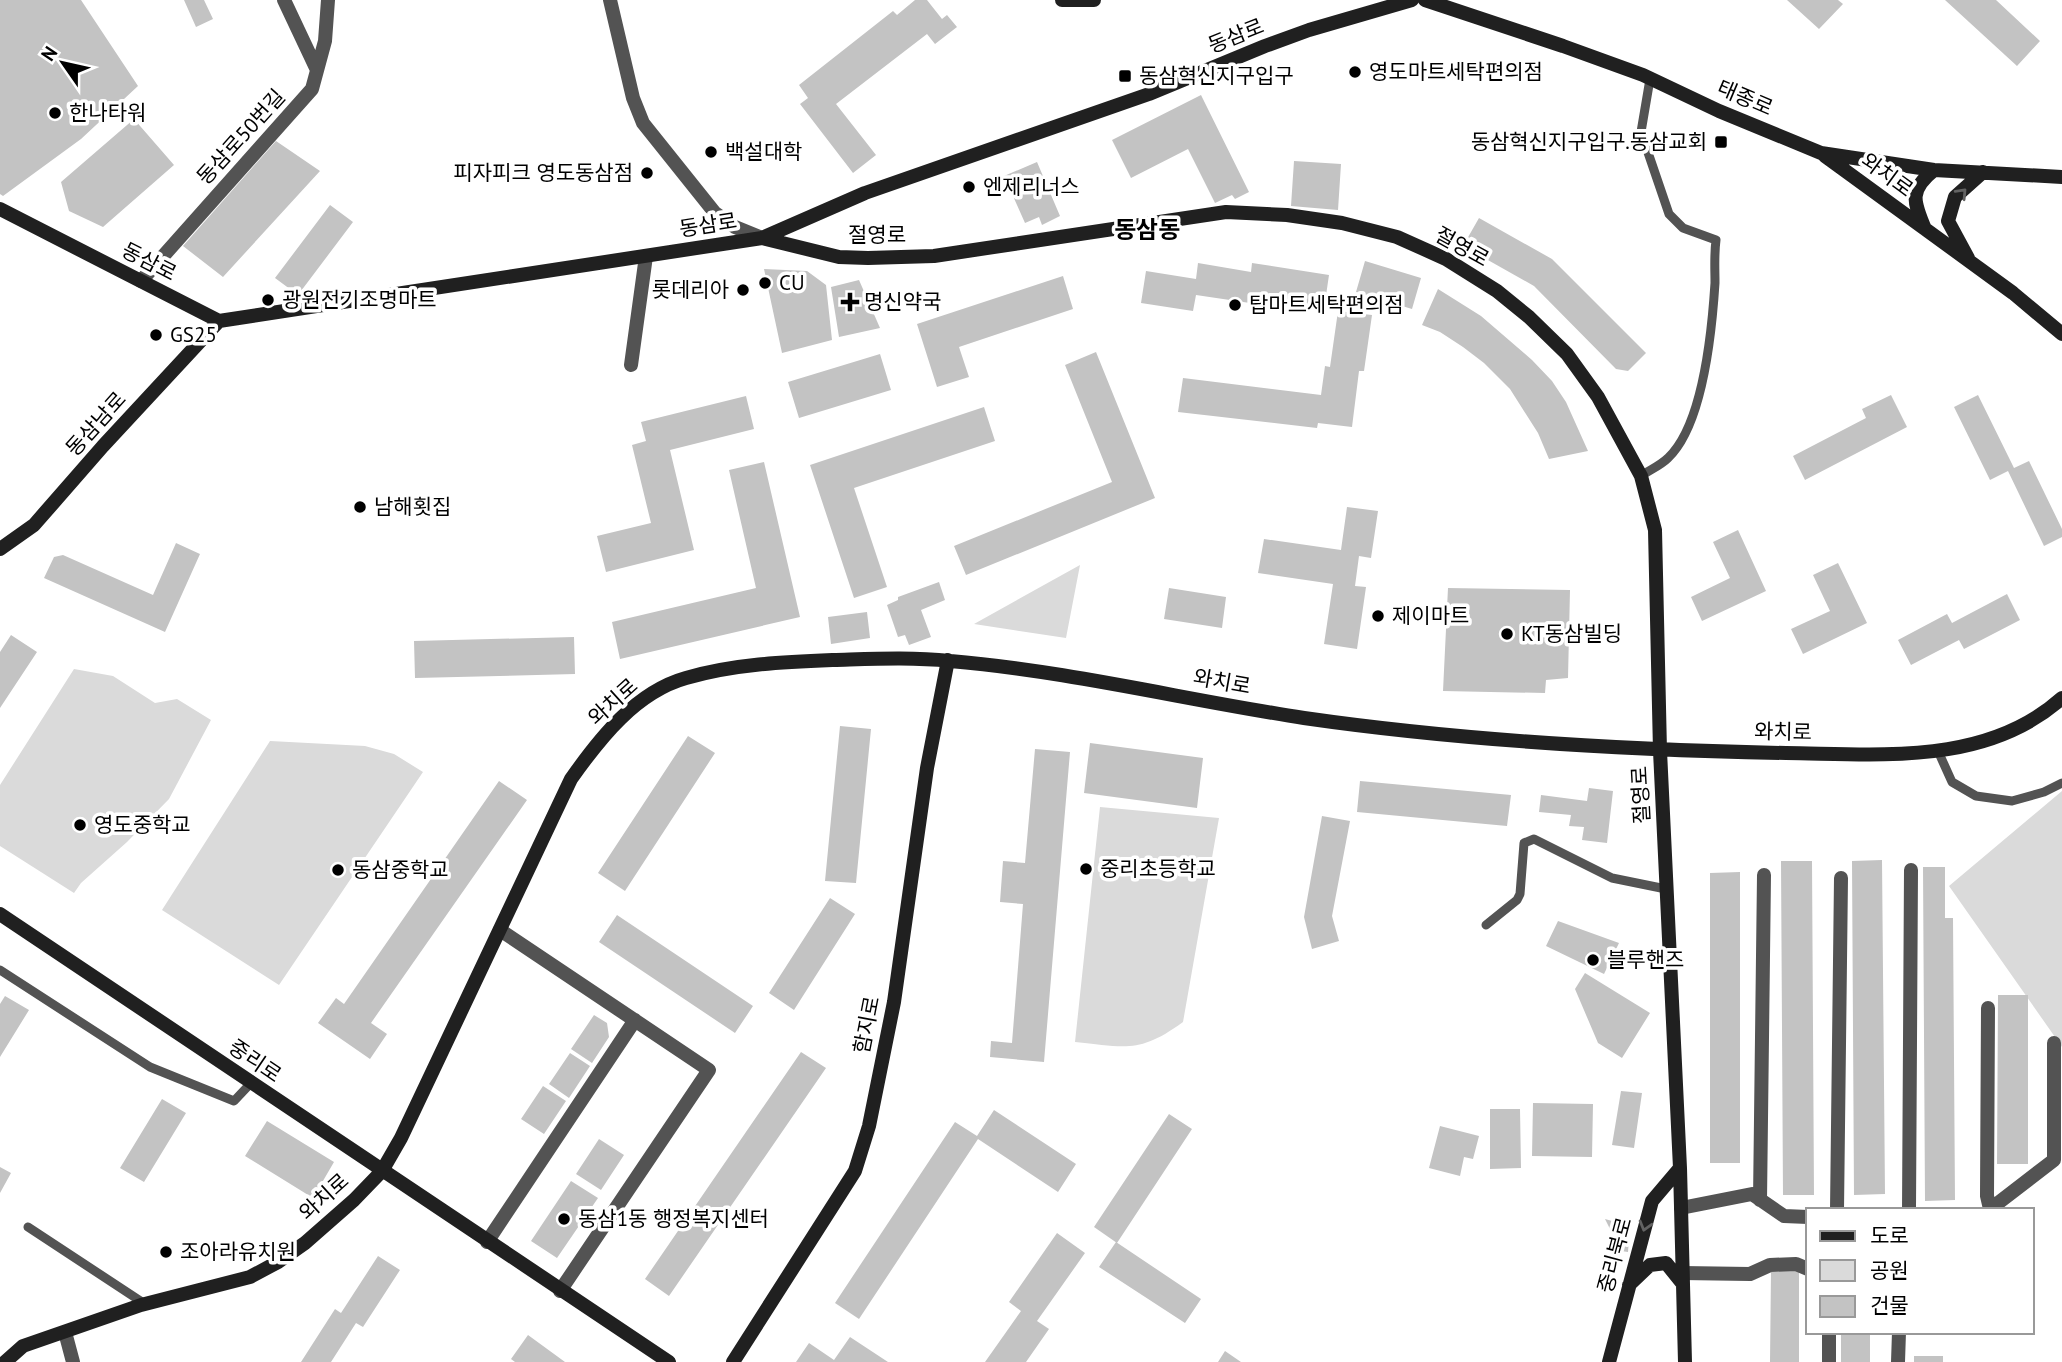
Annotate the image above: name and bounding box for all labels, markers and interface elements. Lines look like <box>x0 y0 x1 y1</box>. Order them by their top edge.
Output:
street label: 동삼로 <box>1204 12 1268 59</box>
north arrow <box>28 28 98 98</box>
text: N <box>35 42 62 65</box>
place label: 영도마트세탁편의점 <box>1369 58 1543 85</box>
place label: 동삼혁신지구입구 <box>1139 62 1294 89</box>
marker: 영도마트세탁편의점 <box>1347 64 1363 80</box>
marker: 동삼혁신지구입구 <box>1117 68 1133 84</box>
street label: 태종로 <box>1713 74 1777 121</box>
street label: 동삼로50번길 <box>191 83 291 190</box>
place label: 한나타워 <box>69 99 146 126</box>
marker: 한나타워 <box>47 105 63 121</box>
place label: 동삼혁신지구입구.동삼교회 <box>1471 128 1707 155</box>
marker: 동삼혁신지구입구.동삼교회 <box>1713 134 1729 150</box>
place label: 백설대학 <box>725 138 802 165</box>
marker: 백설대학 <box>703 144 719 160</box>
street label: 와치로 <box>1856 147 1919 203</box>
place label: 피자피크 영도동삼점 <box>454 159 633 186</box>
marker: 피자피크 영도동삼점 <box>639 165 655 181</box>
place label: 엔제리너스 <box>983 173 1080 200</box>
marker: 엔제리너스 <box>961 179 977 195</box>
one-way arrow <box>1954 188 1966 201</box>
street label: 동삼로 <box>677 207 739 242</box>
district label: 동삼동 <box>1114 214 1180 245</box>
street label: 절영로 <box>848 221 906 248</box>
street label: 절영로 <box>1430 221 1494 272</box>
street label: 동삼로 <box>117 236 181 287</box>
place label: CU <box>779 269 805 296</box>
marker: CU <box>757 275 773 291</box>
place label: 롯데리아 <box>652 276 729 303</box>
marker: 롯데리아 <box>735 282 751 298</box>
place label: 광원전기조명마트 <box>282 286 437 313</box>
place label: 명신약국 <box>864 288 941 315</box>
place label: 탑마트세탁편의점 <box>1249 291 1404 318</box>
marker: 광원전기조명마트 <box>260 292 276 308</box>
marker: 명신약국 <box>842 294 858 310</box>
marker: 탑마트세탁편의점 <box>1227 297 1243 313</box>
place label: GS25 <box>170 321 217 348</box>
marker: GS25 <box>148 327 164 343</box>
street label: 동삼남로 <box>60 386 132 461</box>
place label: 남해횟집 <box>374 493 451 520</box>
marker: 남해횟집 <box>352 499 368 515</box>
place label: 제이마트 <box>1392 602 1469 629</box>
marker: 제이마트 <box>1370 608 1386 624</box>
place label: KT동삼빌딩 <box>1521 620 1622 647</box>
marker: KT동삼빌딩 <box>1499 626 1515 642</box>
street label: 와치로 <box>1191 663 1253 700</box>
street label: 와치로 <box>582 672 643 731</box>
street label: 와치로 <box>1754 717 1812 746</box>
street label: 절영로 <box>1626 765 1655 825</box>
place label: 영도중학교 <box>94 811 191 838</box>
marker: 영도중학교 <box>72 817 88 833</box>
place label: 중리초등학교 <box>1100 855 1216 882</box>
place label: 동삼중학교 <box>352 856 449 883</box>
marker: 중리초등학교 <box>1078 861 1094 877</box>
marker: 동삼중학교 <box>330 862 346 878</box>
place label: 블루핸즈 <box>1607 946 1684 973</box>
marker: 블루핸즈 <box>1585 952 1601 968</box>
street label: 함지로 <box>848 994 885 1056</box>
street label: 중리로 <box>224 1033 287 1088</box>
street label: 와치로 <box>293 1167 354 1226</box>
place label: 동삼1동 행정복지센터 <box>578 1205 769 1232</box>
legend <box>1806 1208 2034 1334</box>
marker: 동삼1동 행정복지센터 <box>556 1211 572 1227</box>
street label: 중리북로 <box>1591 1214 1638 1296</box>
one-way arrow <box>1639 1219 1654 1231</box>
text: 도로 <box>1870 1222 1909 1249</box>
place label: 조아라유치원 <box>180 1238 296 1265</box>
marker: 조아라유치원 <box>158 1244 174 1260</box>
text: 공원 <box>1870 1257 1909 1284</box>
text: 건물 <box>1870 1292 1909 1319</box>

